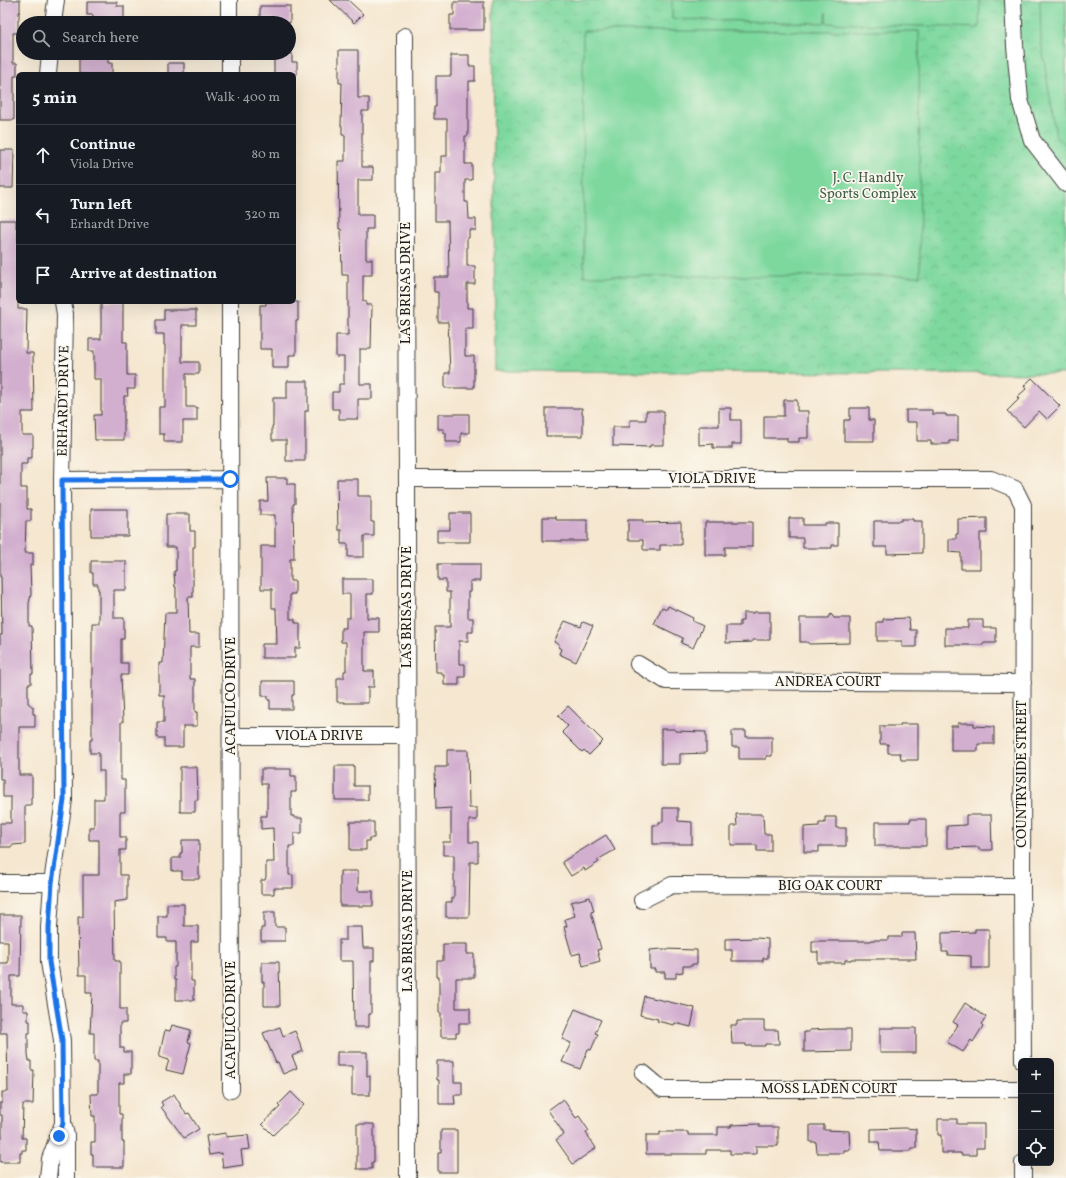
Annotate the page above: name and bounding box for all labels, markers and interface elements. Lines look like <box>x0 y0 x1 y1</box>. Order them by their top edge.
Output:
search box <box>16 16 296 60</box>
icon: search <box>30 27 52 49</box>
text: Search here <box>62 28 139 49</box>
text: 5 min <box>32 87 77 110</box>
text: Walk · 400 m <box>205 89 280 107</box>
text: Continue <box>70 135 135 156</box>
icon: ahead <box>32 144 54 166</box>
text: 80 m <box>251 146 280 164</box>
text: Viola Drive <box>70 156 134 174</box>
park label: J. C. Handly Sports Complex <box>819 169 917 204</box>
text: Turn left <box>70 195 132 216</box>
icon: left <box>32 204 54 226</box>
text: 320 m <box>245 206 280 224</box>
text: Erhardt Drive <box>70 216 149 234</box>
street label: LAS BRISAS DRIVE <box>397 222 416 344</box>
icon: arrive <box>32 264 54 286</box>
text: Arrive at destination <box>70 264 217 285</box>
street label: ERHARDT DRIVE <box>54 345 74 457</box>
route start <box>221 470 239 488</box>
street label: VIOLA DRIVE <box>668 470 756 489</box>
street label: LAS BRISAS DRIVE <box>398 546 417 668</box>
street label: ACAPULCO DRIVE <box>222 637 241 755</box>
street label: ANDREA COURT <box>775 673 881 692</box>
street label: COUNTRYSIDE STREET <box>1013 700 1032 848</box>
street label: VIOLA DRIVE <box>275 727 363 746</box>
street label: LAS BRISAS DRIVE <box>399 870 418 992</box>
street label: BIG OAK COURT <box>778 877 882 896</box>
street label: ACAPULCO DRIVE <box>222 961 241 1079</box>
map controls <box>1018 1058 1054 1166</box>
button: + <box>1018 1058 1054 1094</box>
street label: MOSS LADEN COURT <box>761 1080 897 1099</box>
button: − <box>1018 1094 1054 1130</box>
route end <box>50 1127 68 1145</box>
button: locate <box>1018 1130 1054 1166</box>

